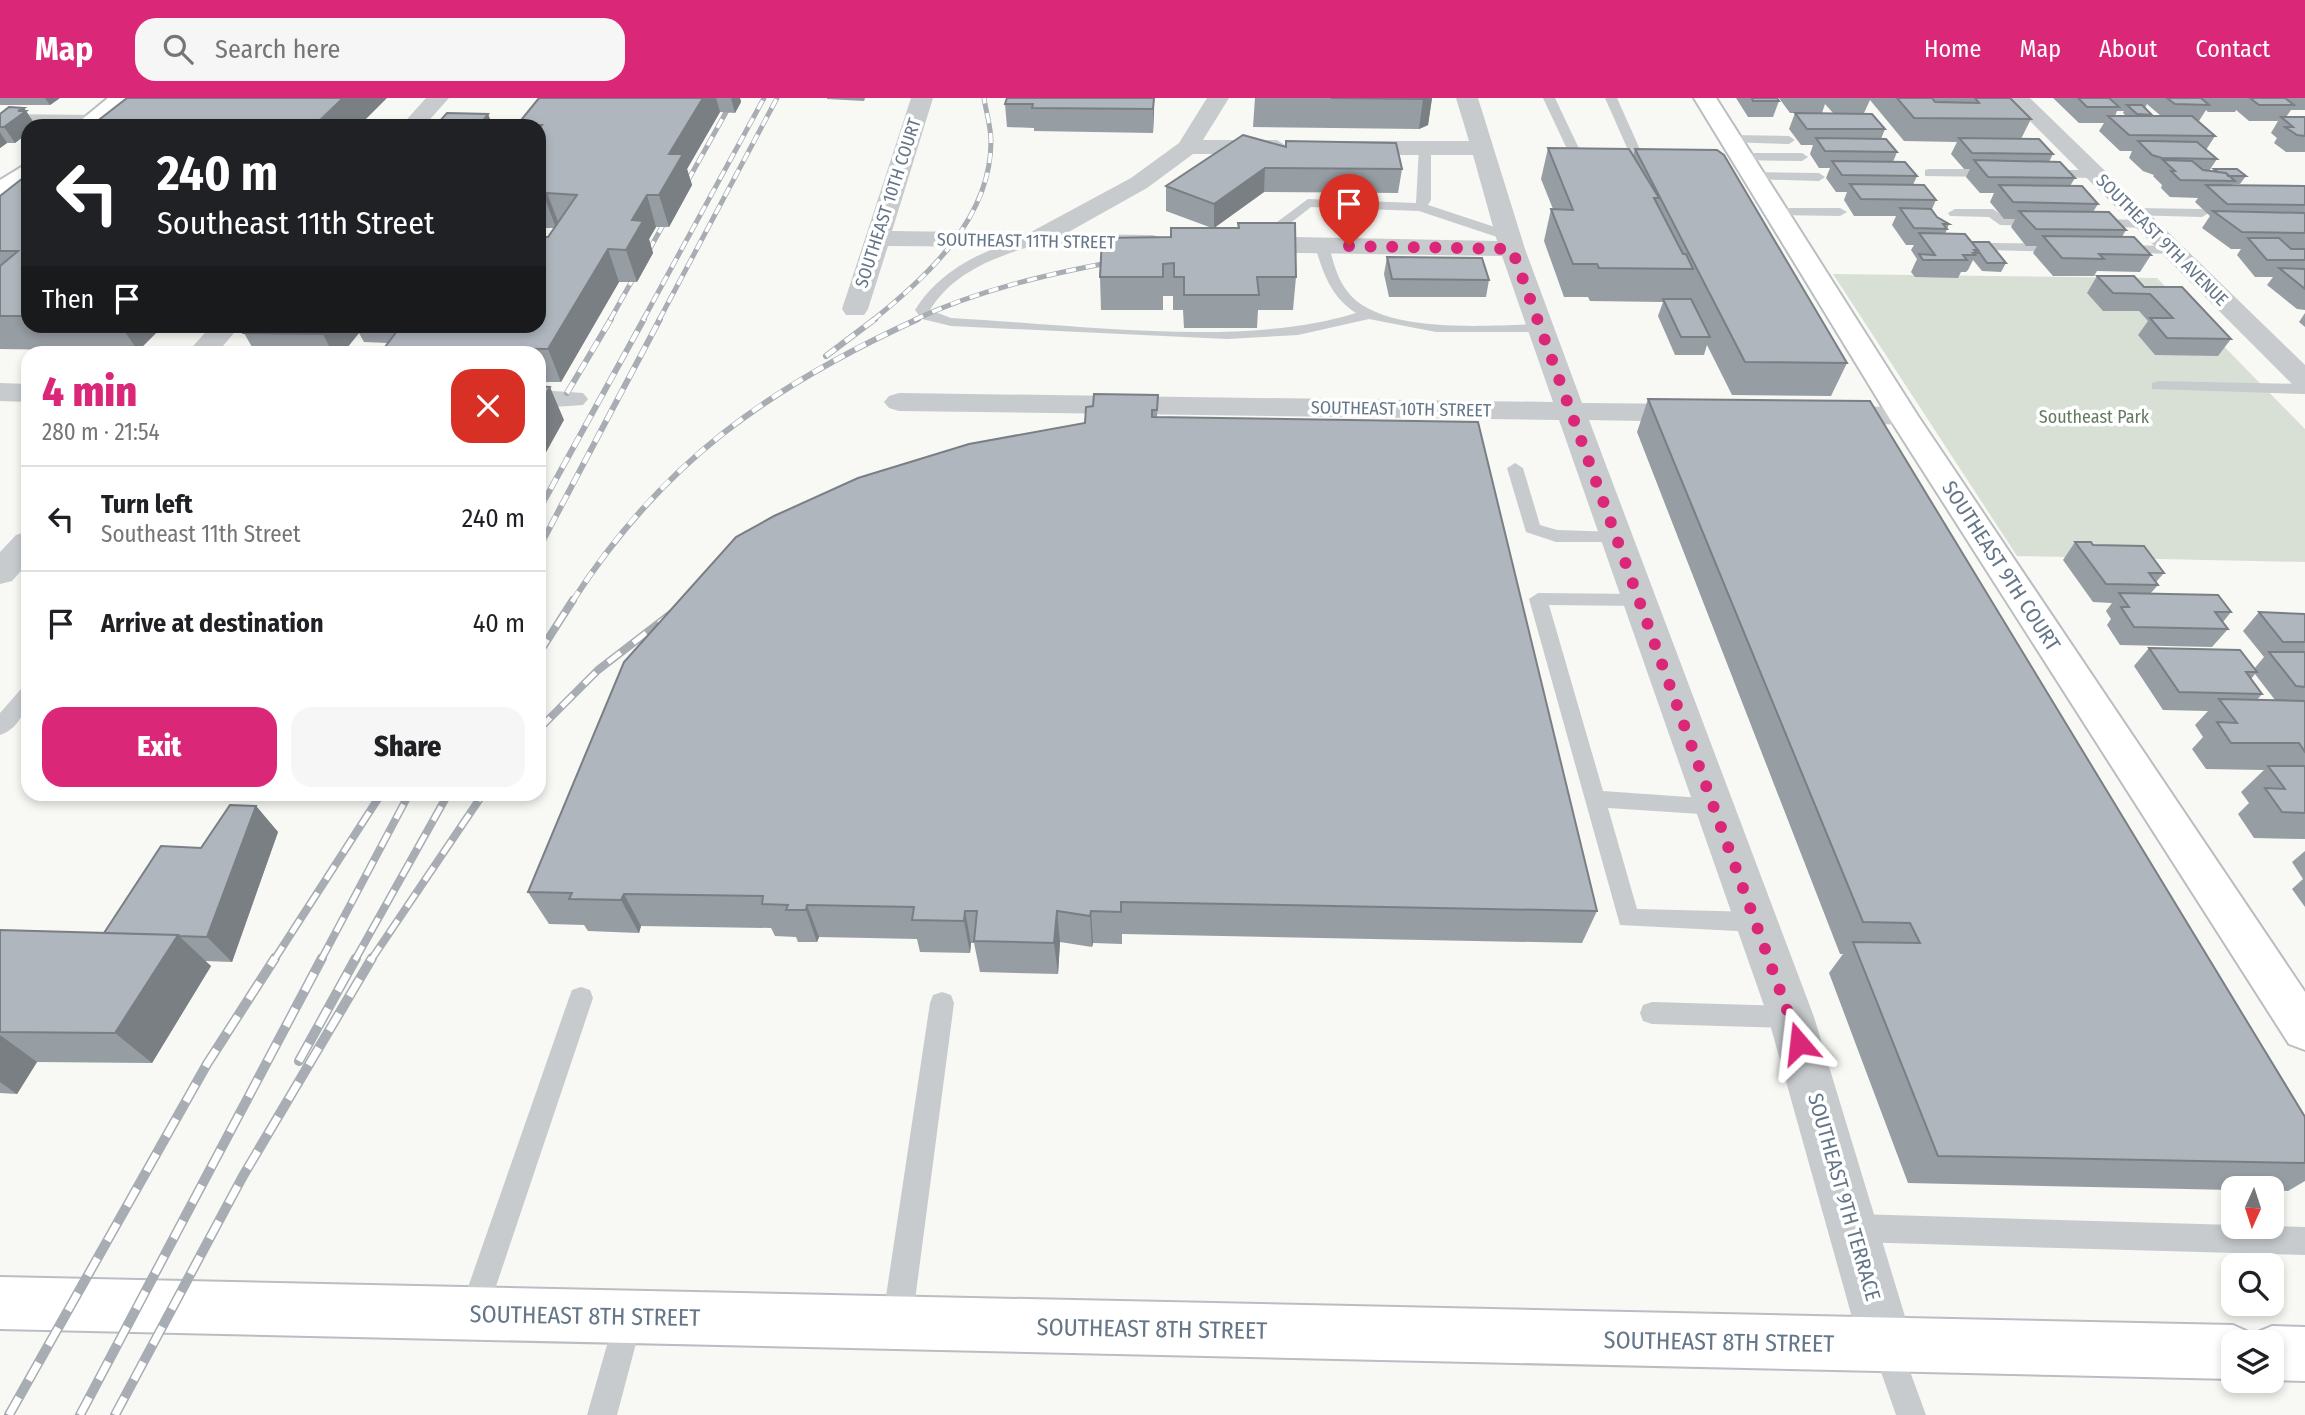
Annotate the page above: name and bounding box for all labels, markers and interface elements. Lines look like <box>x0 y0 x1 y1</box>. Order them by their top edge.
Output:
search box <box>135 18 625 81</box>
text: Map <box>35 29 93 69</box>
icon: search <box>159 30 197 68</box>
text: Search here <box>215 34 340 65</box>
text: Home <box>1924 35 1981 63</box>
text: Map <box>2019 35 2061 63</box>
text: About <box>2099 35 2157 63</box>
text: Contact <box>2195 35 2270 63</box>
street label: SOUTHEAST 10TH COURT <box>850 115 926 291</box>
text: 240 m <box>157 144 278 203</box>
icon: left <box>42 147 133 238</box>
street label: SOUTHEAST 9TH AVENUE <box>2091 169 2233 311</box>
pin <box>1319 174 1379 246</box>
icon: arrive <box>1330 185 1368 223</box>
text: Southeast 11th Street <box>157 204 434 242</box>
street label: SOUTHEAST 11TH STREET <box>937 228 1116 254</box>
icon: arrive <box>108 280 146 318</box>
text: Then <box>42 284 94 315</box>
text: 4 min <box>42 367 137 417</box>
button: close <box>451 369 525 443</box>
street label: SOUTHEAST 10TH STREET <box>1311 396 1492 422</box>
park label: Southeast Park <box>2039 406 2150 428</box>
text: 280 m · 21:54 <box>42 418 160 446</box>
street label: SOUTHEAST 9TH COURT <box>1936 476 2066 656</box>
text: Turn left <box>101 489 193 520</box>
icon: left <box>42 500 80 538</box>
text: 240 m <box>462 503 525 534</box>
text: Southeast 11th Street <box>101 520 300 548</box>
icon: arrive <box>42 605 80 643</box>
text: Arrive at destination <box>101 608 324 639</box>
text: 40 m <box>473 608 525 639</box>
button: Exit <box>42 707 277 787</box>
button: Share <box>291 707 525 787</box>
position arrow <box>1762 1006 1836 1080</box>
street label: SOUTHEAST 9TH TERRACE <box>1802 1090 1886 1304</box>
north arrow <box>2221 1176 2284 1239</box>
map controls <box>2221 1176 2284 1393</box>
button: search <box>2221 1253 2284 1316</box>
street label: SOUTHEAST 8TH STREET <box>469 1300 701 1332</box>
street label: SOUTHEAST 8TH STREET <box>1036 1313 1268 1345</box>
street label: SOUTHEAST 8TH STREET <box>1603 1326 1835 1358</box>
button: layers <box>2221 1330 2284 1393</box>

